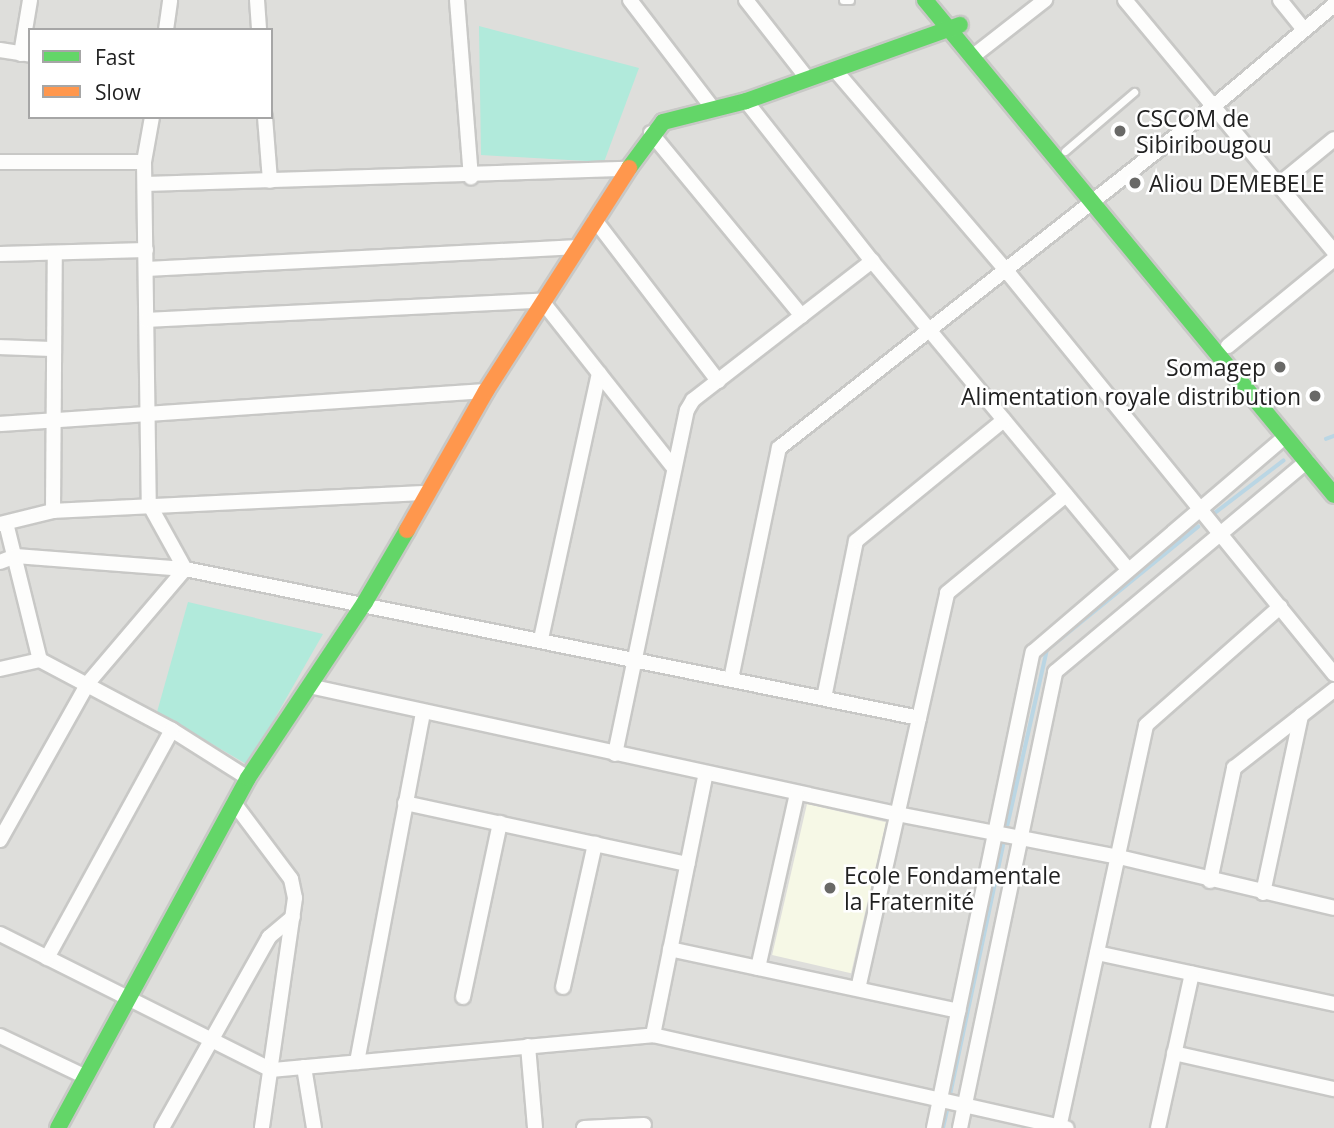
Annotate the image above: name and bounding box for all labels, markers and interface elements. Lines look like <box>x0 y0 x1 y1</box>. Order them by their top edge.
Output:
legend <box>28 28 273 119</box>
text: Fast <box>95 43 135 71</box>
text: Slow <box>95 78 141 106</box>
place label: CSCOM de Sibiribougou <box>1136 104 1272 158</box>
marker: CSCOM de Sibiribougou <box>1110 121 1130 141</box>
place label: Aliou DEMEBELE <box>1149 169 1324 197</box>
marker: Aliou DEMEBELE <box>1127 175 1143 191</box>
place label: Somagep <box>1166 353 1266 381</box>
marker: Somagep <box>1272 359 1288 375</box>
place label: Alimentation royale distribution <box>961 382 1301 410</box>
marker: Alimentation royale distribution <box>1307 388 1323 404</box>
place label: Ecole Fondamentale la Fraternité <box>844 861 1061 915</box>
marker: Ecole Fondamentale la Fraternité <box>822 880 838 896</box>

